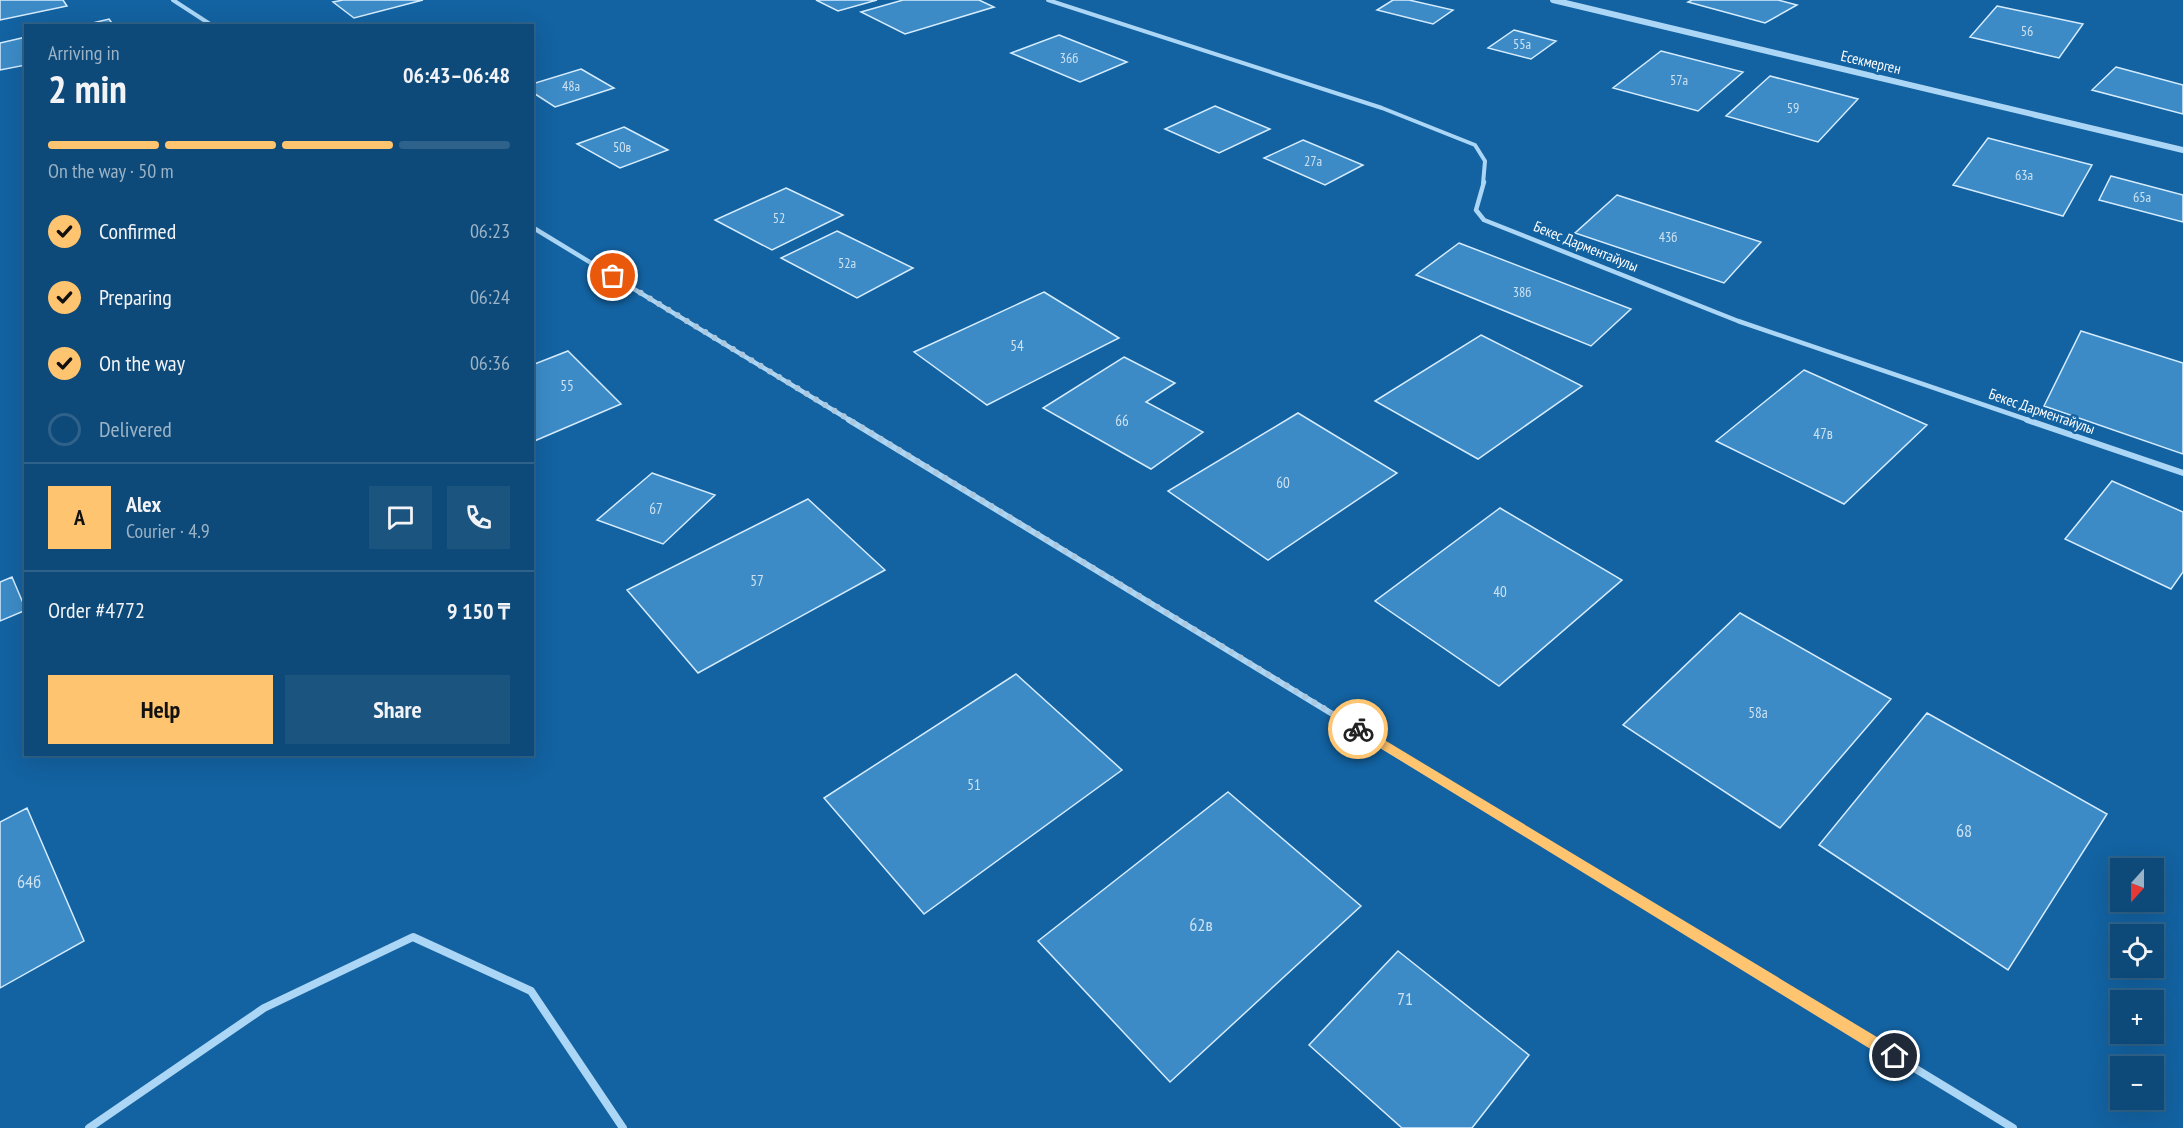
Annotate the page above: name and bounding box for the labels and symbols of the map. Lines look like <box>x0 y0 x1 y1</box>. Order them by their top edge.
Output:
house number: 56 <box>2021 22 2033 40</box>
house number: 55а <box>1513 35 1531 53</box>
street label: Eсекмерген <box>1839 46 1903 78</box>
house number: 36б <box>1060 49 1078 67</box>
house number: 57а <box>1670 71 1688 89</box>
house number: 48а <box>562 77 580 95</box>
house number: 59 <box>1787 99 1799 117</box>
house number: 50в <box>613 138 631 156</box>
house number: 27а <box>1304 152 1322 170</box>
house number: 63а <box>2015 166 2033 184</box>
house number: 65а <box>2133 188 2151 206</box>
house number: 52 <box>773 209 785 227</box>
street label: Бекес Дарментайулы <box>1531 216 1641 276</box>
house number: 43б <box>1659 228 1677 246</box>
pin <box>587 250 638 301</box>
house number: 52а <box>838 254 856 272</box>
house number: 38б <box>1513 283 1531 301</box>
house number: 54 <box>1010 336 1024 355</box>
house number: 55 <box>560 376 574 395</box>
street label: Бекес Дарментайулы <box>1986 384 2098 438</box>
house number: 66 <box>1115 411 1129 430</box>
house number: 47в <box>1813 424 1833 443</box>
house number: 60 <box>1276 473 1290 492</box>
house number: 67 <box>649 499 663 518</box>
house number: 57 <box>750 571 764 590</box>
house number: 40 <box>1493 582 1507 601</box>
courier <box>1328 699 1388 759</box>
house number: 58а <box>1748 703 1768 722</box>
house number: 51 <box>967 775 981 794</box>
house number: 68 <box>1956 819 1972 842</box>
north arrow <box>2110 858 2164 912</box>
house number: 64б <box>17 870 41 893</box>
house number: 62в <box>1189 913 1213 936</box>
house number: 71 <box>1397 987 1413 1010</box>
pin <box>1869 1030 1920 1081</box>

